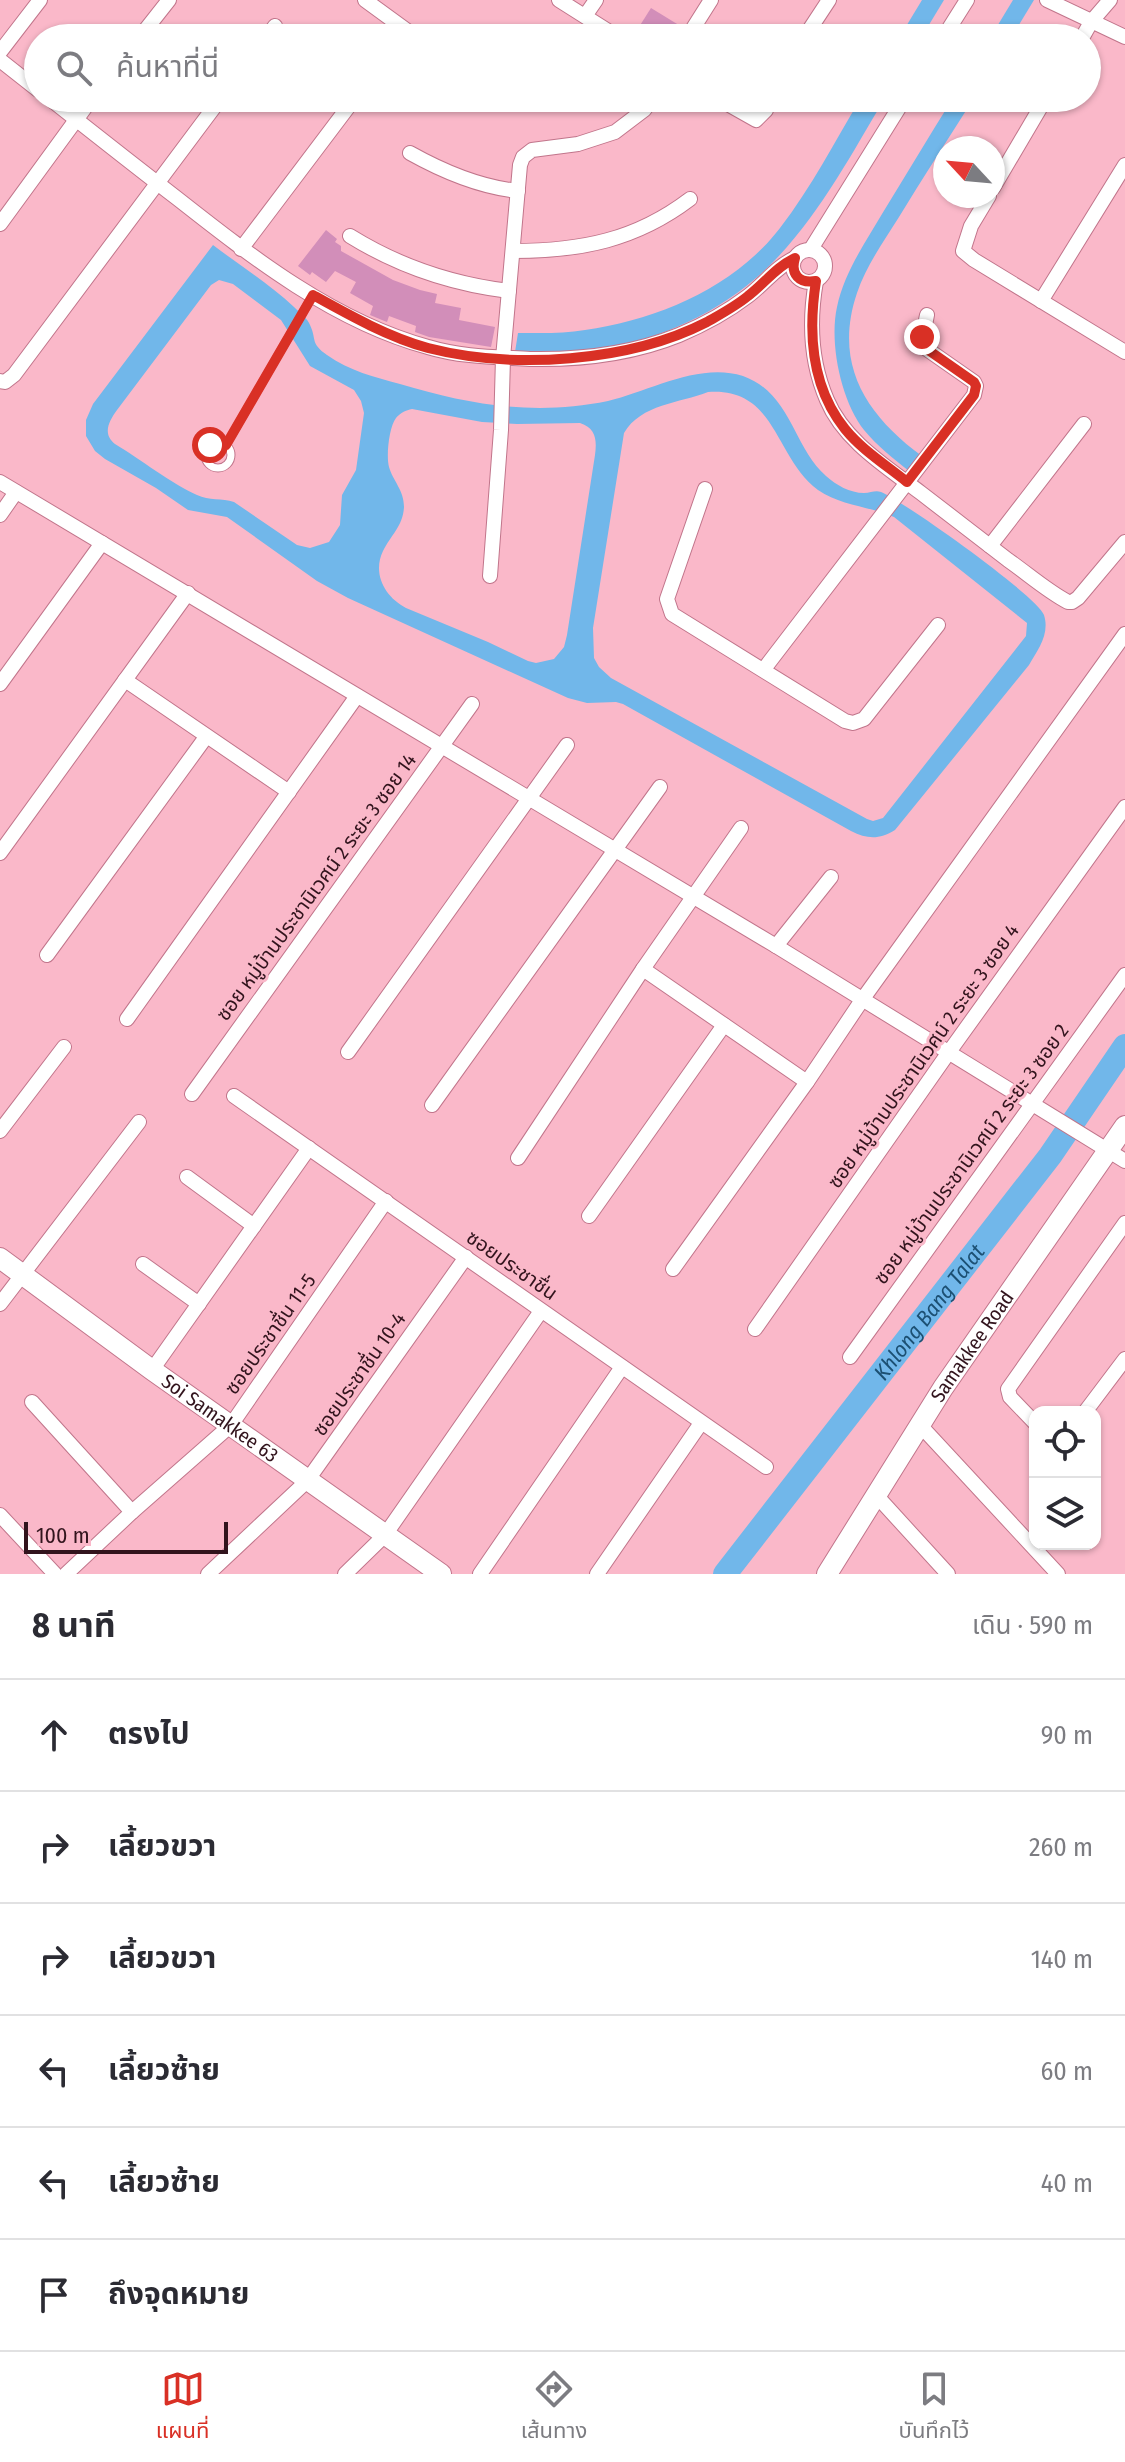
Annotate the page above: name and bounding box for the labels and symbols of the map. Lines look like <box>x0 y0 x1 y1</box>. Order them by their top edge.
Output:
north arrow <box>933 136 1005 208</box>
route end <box>904 319 940 355</box>
route start <box>192 427 228 463</box>
street label: ซอย หมู่บ้านประชานิเวศน์ 2 ระยะ 3 ซอย 14 <box>211 748 422 1026</box>
street label: ซอย หมู่บ้านประชานิเวศน์ 2 ระยะ 3 ซอย 4 <box>822 919 1025 1193</box>
street label: ซอย หมู่บ้านประชานิเวศน์ 2 ระยะ 3 ซอย 2 <box>868 1019 1074 1289</box>
street label: ซอยประชาชื่น <box>462 1223 563 1305</box>
water label: Khlong Bang Talat <box>868 1238 990 1385</box>
street label: ซอยประชาชื่น 11-5 <box>218 1268 321 1399</box>
street label: Samakkee Road <box>925 1286 1019 1406</box>
street label: ซอยประชาชื่น 10-4 <box>306 1306 411 1440</box>
street label: Soi Samakkee 63 <box>157 1369 283 1467</box>
scale bar <box>24 1518 228 1554</box>

